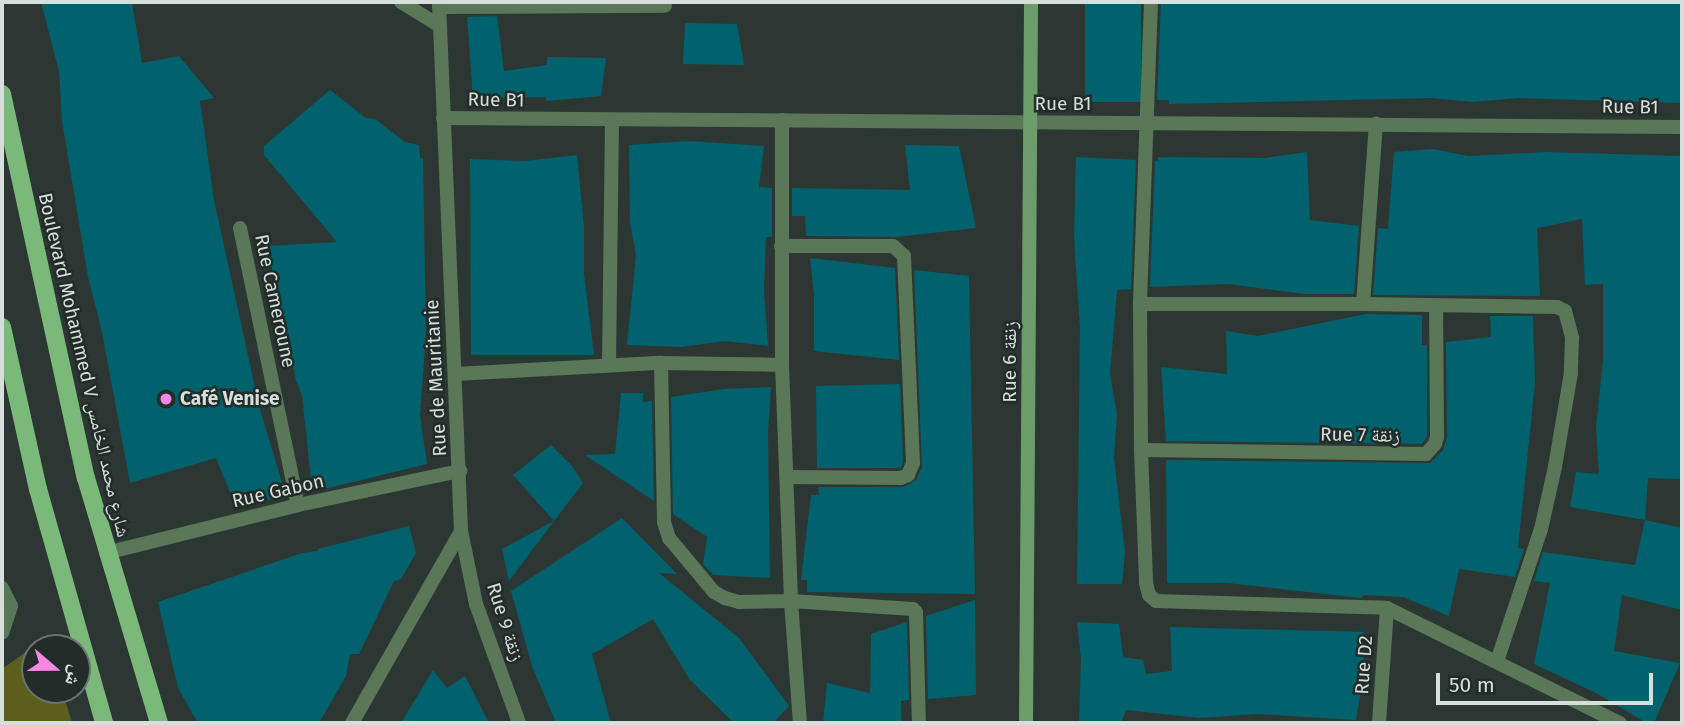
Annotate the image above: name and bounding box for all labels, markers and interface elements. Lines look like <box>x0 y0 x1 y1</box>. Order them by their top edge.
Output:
street label: Rue B1 <box>467 88 525 112</box>
street label: Rue B1 <box>1035 93 1091 115</box>
street label: Rue B1 <box>1601 95 1659 119</box>
street label: Boulevard Mohammed V شارع محمد الخامس <box>33 191 135 539</box>
street label: Rue Cameroune <box>250 232 300 370</box>
street label: Rue de Mauritanie <box>420 299 452 457</box>
street label: Rue 6 زنقة <box>999 321 1021 403</box>
place label: Café Venise <box>180 388 280 410</box>
marker: Café Venise <box>158 391 174 407</box>
street label: Rue 7 زنقة <box>1320 423 1400 447</box>
street label: Rue Gabon <box>230 469 326 513</box>
street label: Rue 9 زنقة <box>482 580 528 664</box>
north arrow <box>21 634 91 704</box>
street label: Rue D2 <box>1351 635 1377 695</box>
scale bar <box>1439 658 1656 702</box>
text: ش <box>60 662 89 689</box>
text: 50 m <box>1449 672 1495 698</box>

